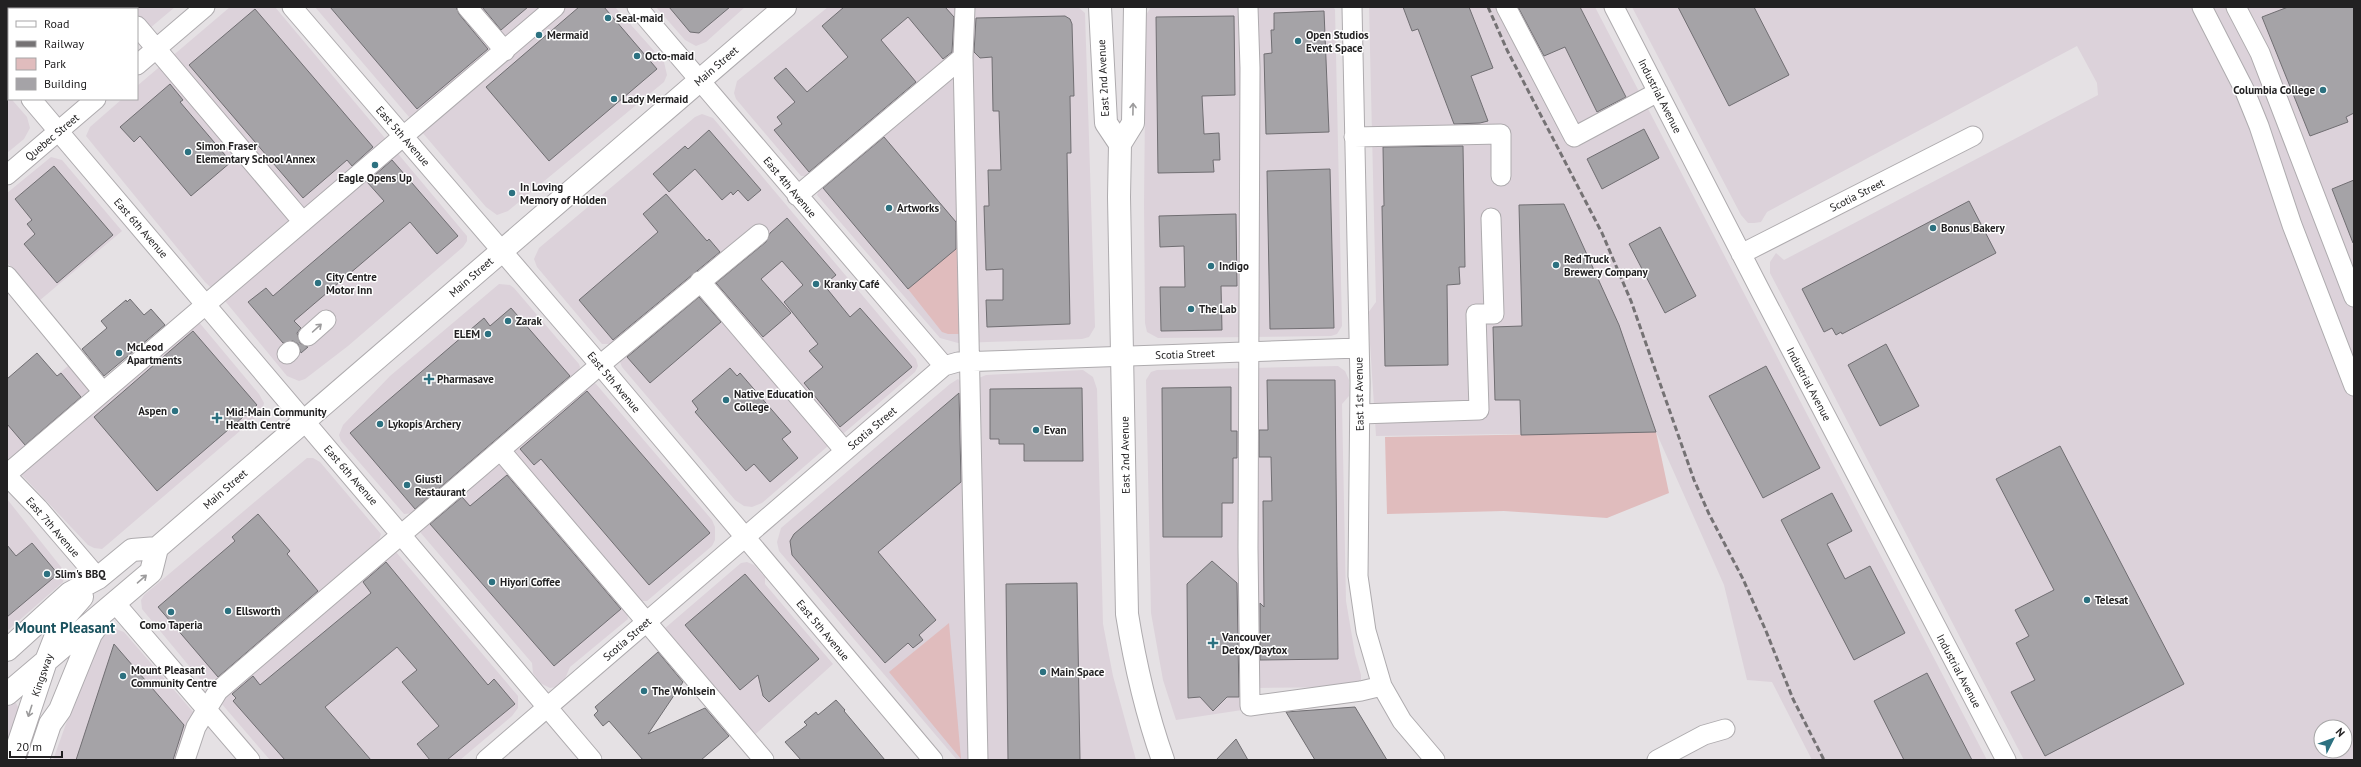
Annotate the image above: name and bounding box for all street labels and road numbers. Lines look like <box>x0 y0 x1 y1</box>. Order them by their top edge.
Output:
street label: East 2nd Avenue <box>1094 39 1112 117</box>
street label: Main Street <box>691 43 741 89</box>
street label: Industrial Avenue <box>1635 56 1685 136</box>
street label: East 5th Avenue <box>373 103 433 169</box>
street label: Quebec Street <box>22 110 82 164</box>
street label: East 4th Avenue <box>760 154 820 221</box>
street label: Scotia Street <box>1827 175 1887 215</box>
street label: East 6th Avenue <box>111 195 171 261</box>
street label: Main Street <box>446 254 496 300</box>
street label: Industrial Avenue <box>1784 345 1835 424</box>
street label: Scotia Street <box>1155 346 1215 362</box>
street label: East 5th Avenue <box>584 349 644 416</box>
street label: East 1st Avenue <box>1351 357 1367 431</box>
street label: Scotia Street <box>845 403 900 453</box>
street label: East 2nd Avenue <box>1117 416 1133 494</box>
street label: East 6th Avenue <box>321 442 381 508</box>
street label: Main Street <box>200 466 250 512</box>
street label: East 7th Avenue <box>23 494 83 560</box>
street label: East 5th Avenue <box>793 597 853 664</box>
street label: Scotia Street <box>600 614 654 664</box>
street label: Industrial Avenue <box>1934 632 1985 711</box>
street label: Kingsway <box>28 651 56 699</box>

